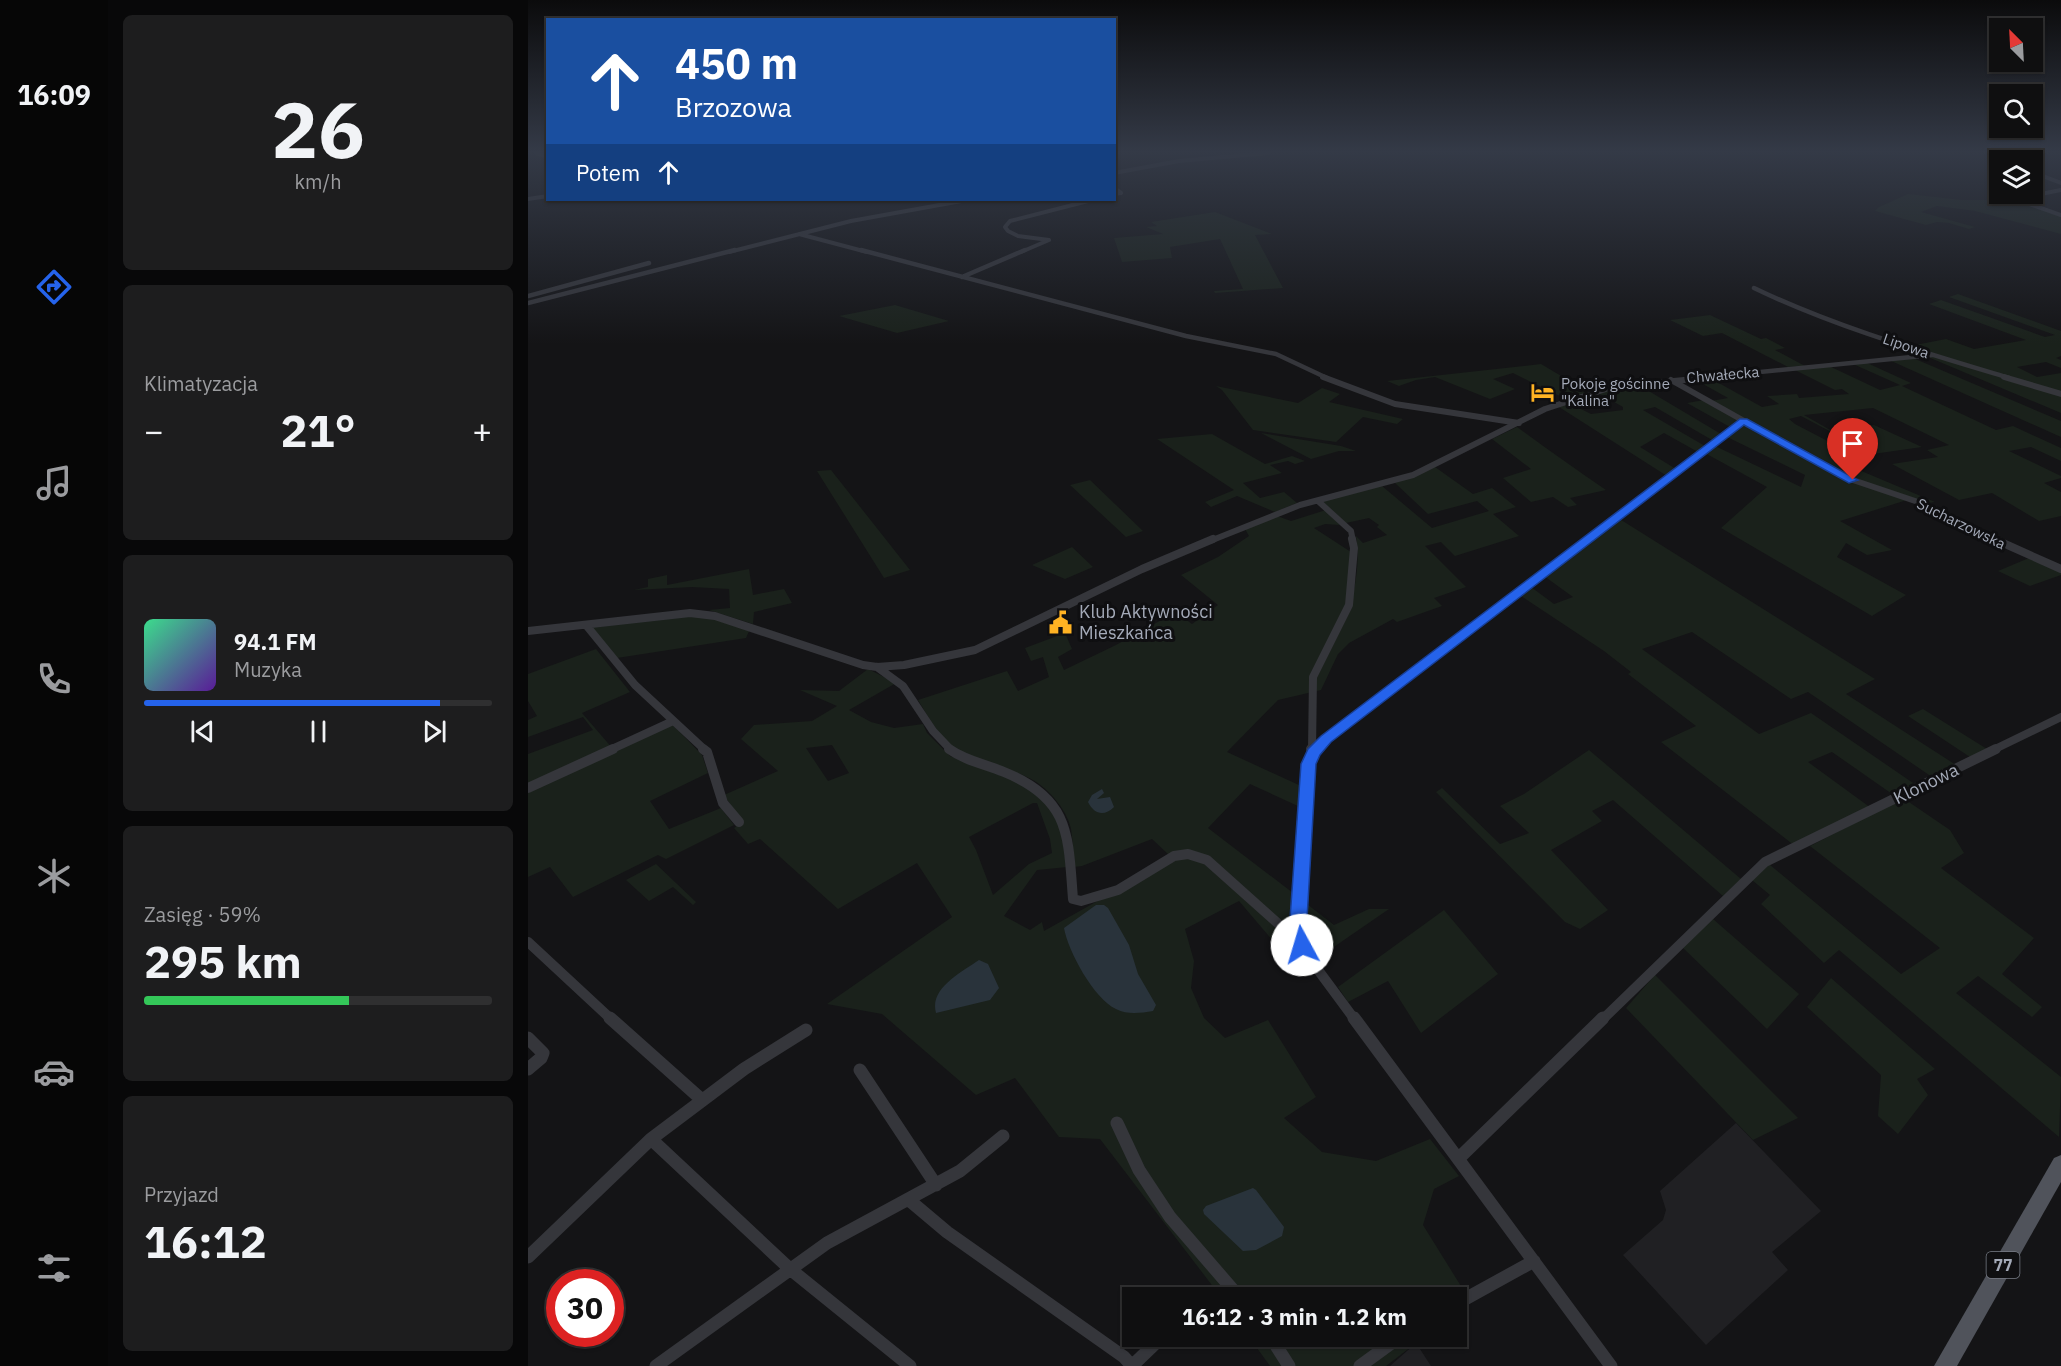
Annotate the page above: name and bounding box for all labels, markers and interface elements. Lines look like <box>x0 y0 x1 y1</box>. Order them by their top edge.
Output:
north arrow <box>1989 18 2043 72</box>
map controls <box>1989 18 2043 204</box>
text: 450 m <box>675 36 798 91</box>
icon: ahead <box>576 42 654 120</box>
text: 16:09 <box>17 77 91 112</box>
text: 26 <box>271 78 365 179</box>
button: search <box>1989 84 2043 138</box>
text: Brzozowa <box>675 89 792 124</box>
button: layers <box>1989 150 2043 204</box>
icon: ahead <box>652 156 685 189</box>
text: Potem <box>576 158 640 187</box>
text: km/h <box>294 168 342 195</box>
icon: directions <box>33 266 75 308</box>
street label: Lipowa <box>1881 329 1932 362</box>
street label: Chwałecka <box>1686 362 1760 387</box>
text: Klimatyzacja <box>144 370 258 397</box>
place label: Pokoje gościnne "Kalina" <box>1561 374 1670 410</box>
hotel icon: Pokoje gościnne "Kalina" <box>1530 380 1556 406</box>
text: 21° <box>280 401 356 459</box>
text: − <box>144 409 164 452</box>
text: + <box>472 409 492 452</box>
pin <box>1827 418 1878 480</box>
icon: arrive <box>1836 427 1869 460</box>
icon: music <box>33 462 75 504</box>
street label: Sucharzowska <box>1914 494 2009 553</box>
place label: Klub Aktywności Mieszkańca <box>1079 600 1213 644</box>
public building icon: Klub Aktywności Mieszkańca <box>1048 609 1074 635</box>
text: 94.1 FM <box>234 627 317 656</box>
text: Muzyka <box>234 656 302 683</box>
icon: phone <box>33 658 75 700</box>
icon: previous <box>186 715 219 748</box>
icon: pause <box>302 715 335 748</box>
icon: next <box>418 715 451 748</box>
street label: Klonowa <box>1889 758 1963 809</box>
icon: climate <box>33 855 75 897</box>
text: Zasięg · 59% <box>144 901 261 928</box>
position arrow <box>1270 913 1334 977</box>
text: 295 km <box>144 932 302 990</box>
icon: car <box>33 1051 75 1093</box>
text: Przyjazd <box>144 1181 219 1208</box>
text: 16:12 <box>144 1212 267 1270</box>
icon: filters <box>33 1247 75 1289</box>
road number: 77 <box>1986 1252 2020 1278</box>
speed limit sign: 30 <box>546 1269 624 1347</box>
text: 16:12 · 3 min · 1.2 km <box>1182 1302 1407 1331</box>

